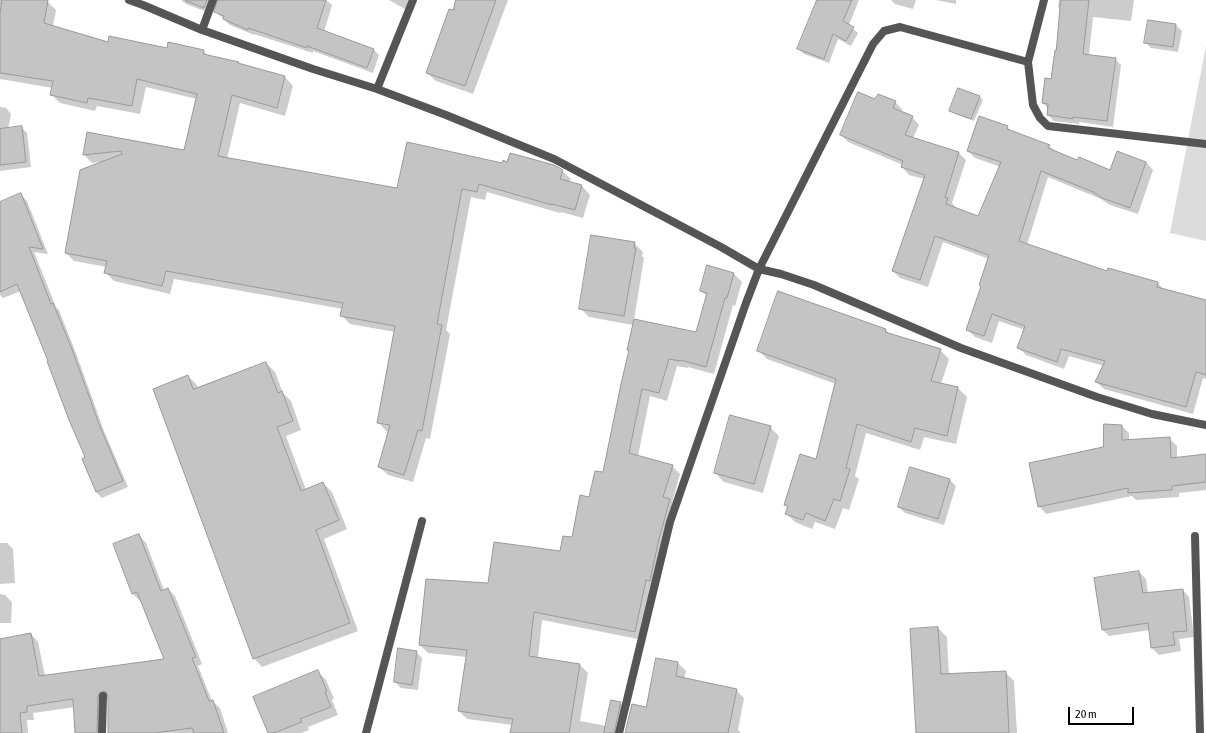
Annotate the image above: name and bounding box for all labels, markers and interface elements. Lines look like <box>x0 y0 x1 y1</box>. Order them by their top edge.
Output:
scale bar <box>1070 699 1136 725</box>
text: 20 m <box>1075 707 1097 721</box>

